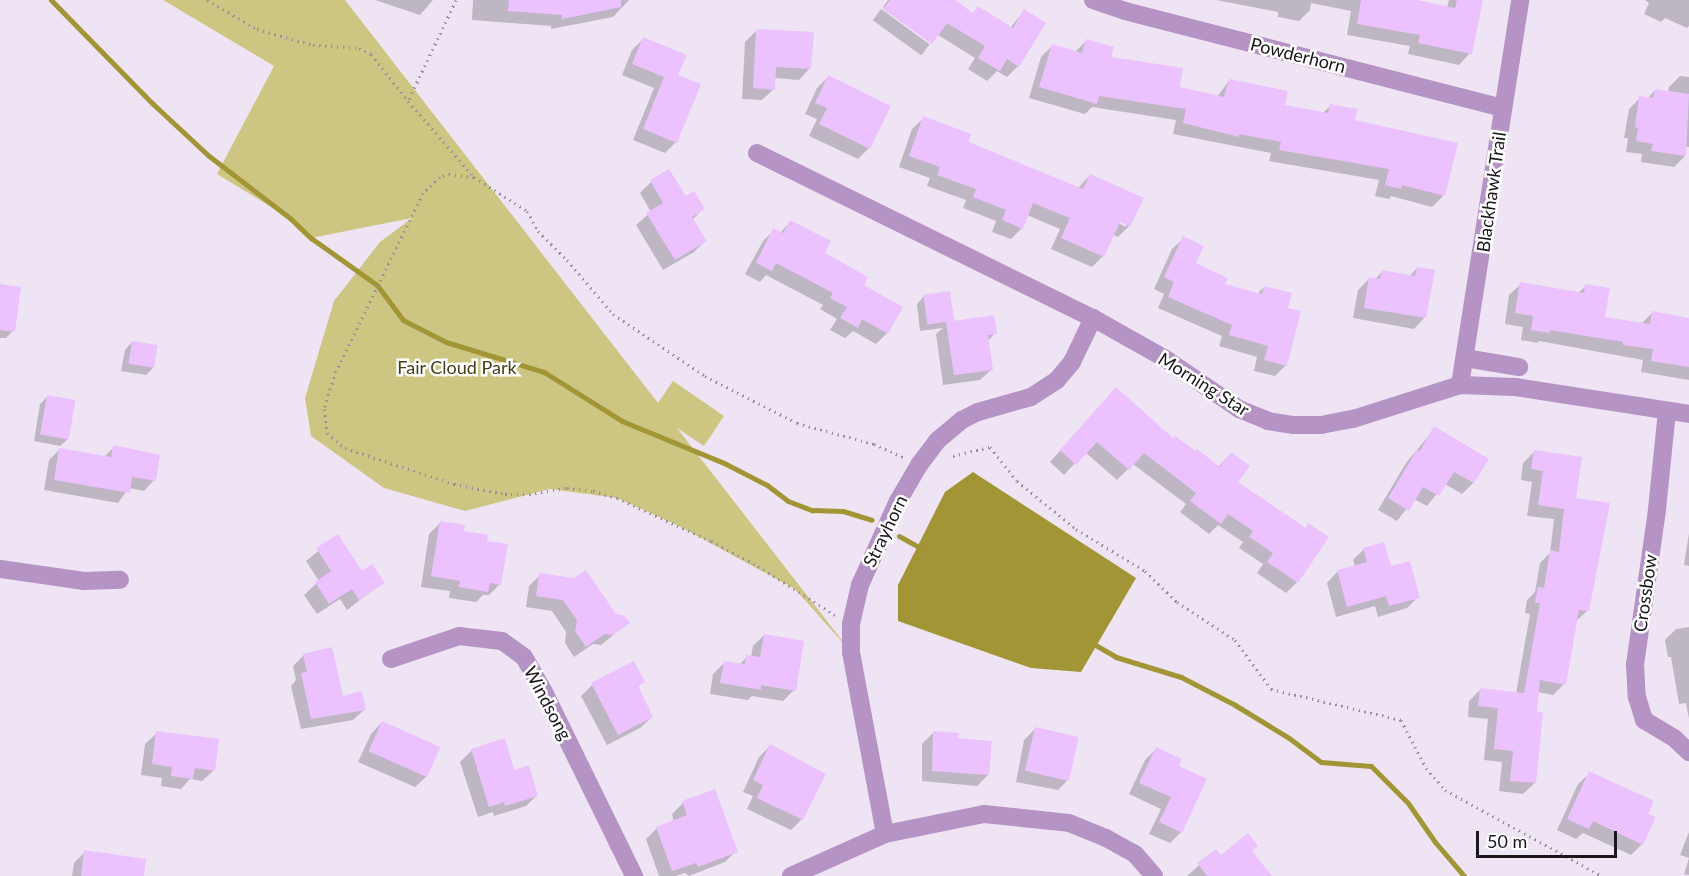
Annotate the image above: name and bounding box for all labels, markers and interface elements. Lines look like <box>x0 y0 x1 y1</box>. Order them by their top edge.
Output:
street label: Powderhorn <box>1248 33 1348 77</box>
street label: Blackhawk Trail <box>1472 130 1510 254</box>
street label: Morning Star <box>1155 348 1253 420</box>
park label: Fair Cloud Park <box>397 356 517 378</box>
street label: Strayhorn <box>858 492 912 570</box>
street label: Crossbow <box>1629 553 1661 633</box>
street label: Windsong <box>520 662 576 744</box>
scale bar <box>1479 819 1620 857</box>
text: 50 m <box>1487 830 1527 852</box>

